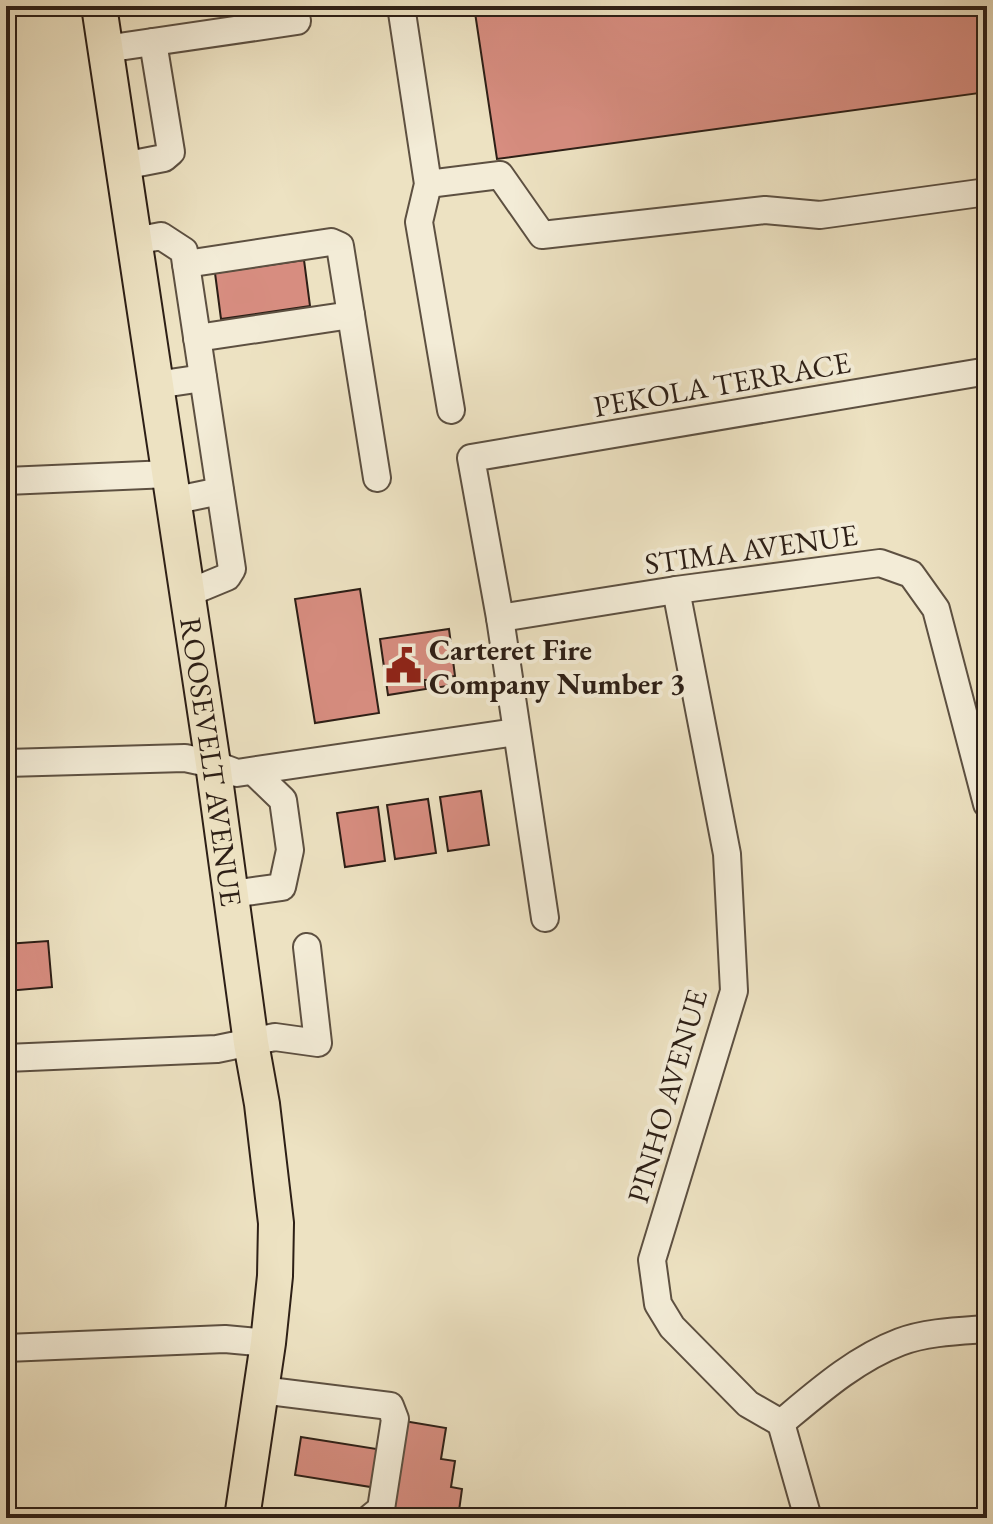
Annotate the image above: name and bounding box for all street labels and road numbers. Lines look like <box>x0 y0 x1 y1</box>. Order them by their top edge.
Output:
street label: PEKOLA TERRACE <box>591 342 854 426</box>
street label: STIMA AVENUE <box>642 515 860 583</box>
street label: ROOSEVELT AVENUE <box>172 614 252 909</box>
street label: PINHO AVENUE <box>618 985 716 1207</box>

